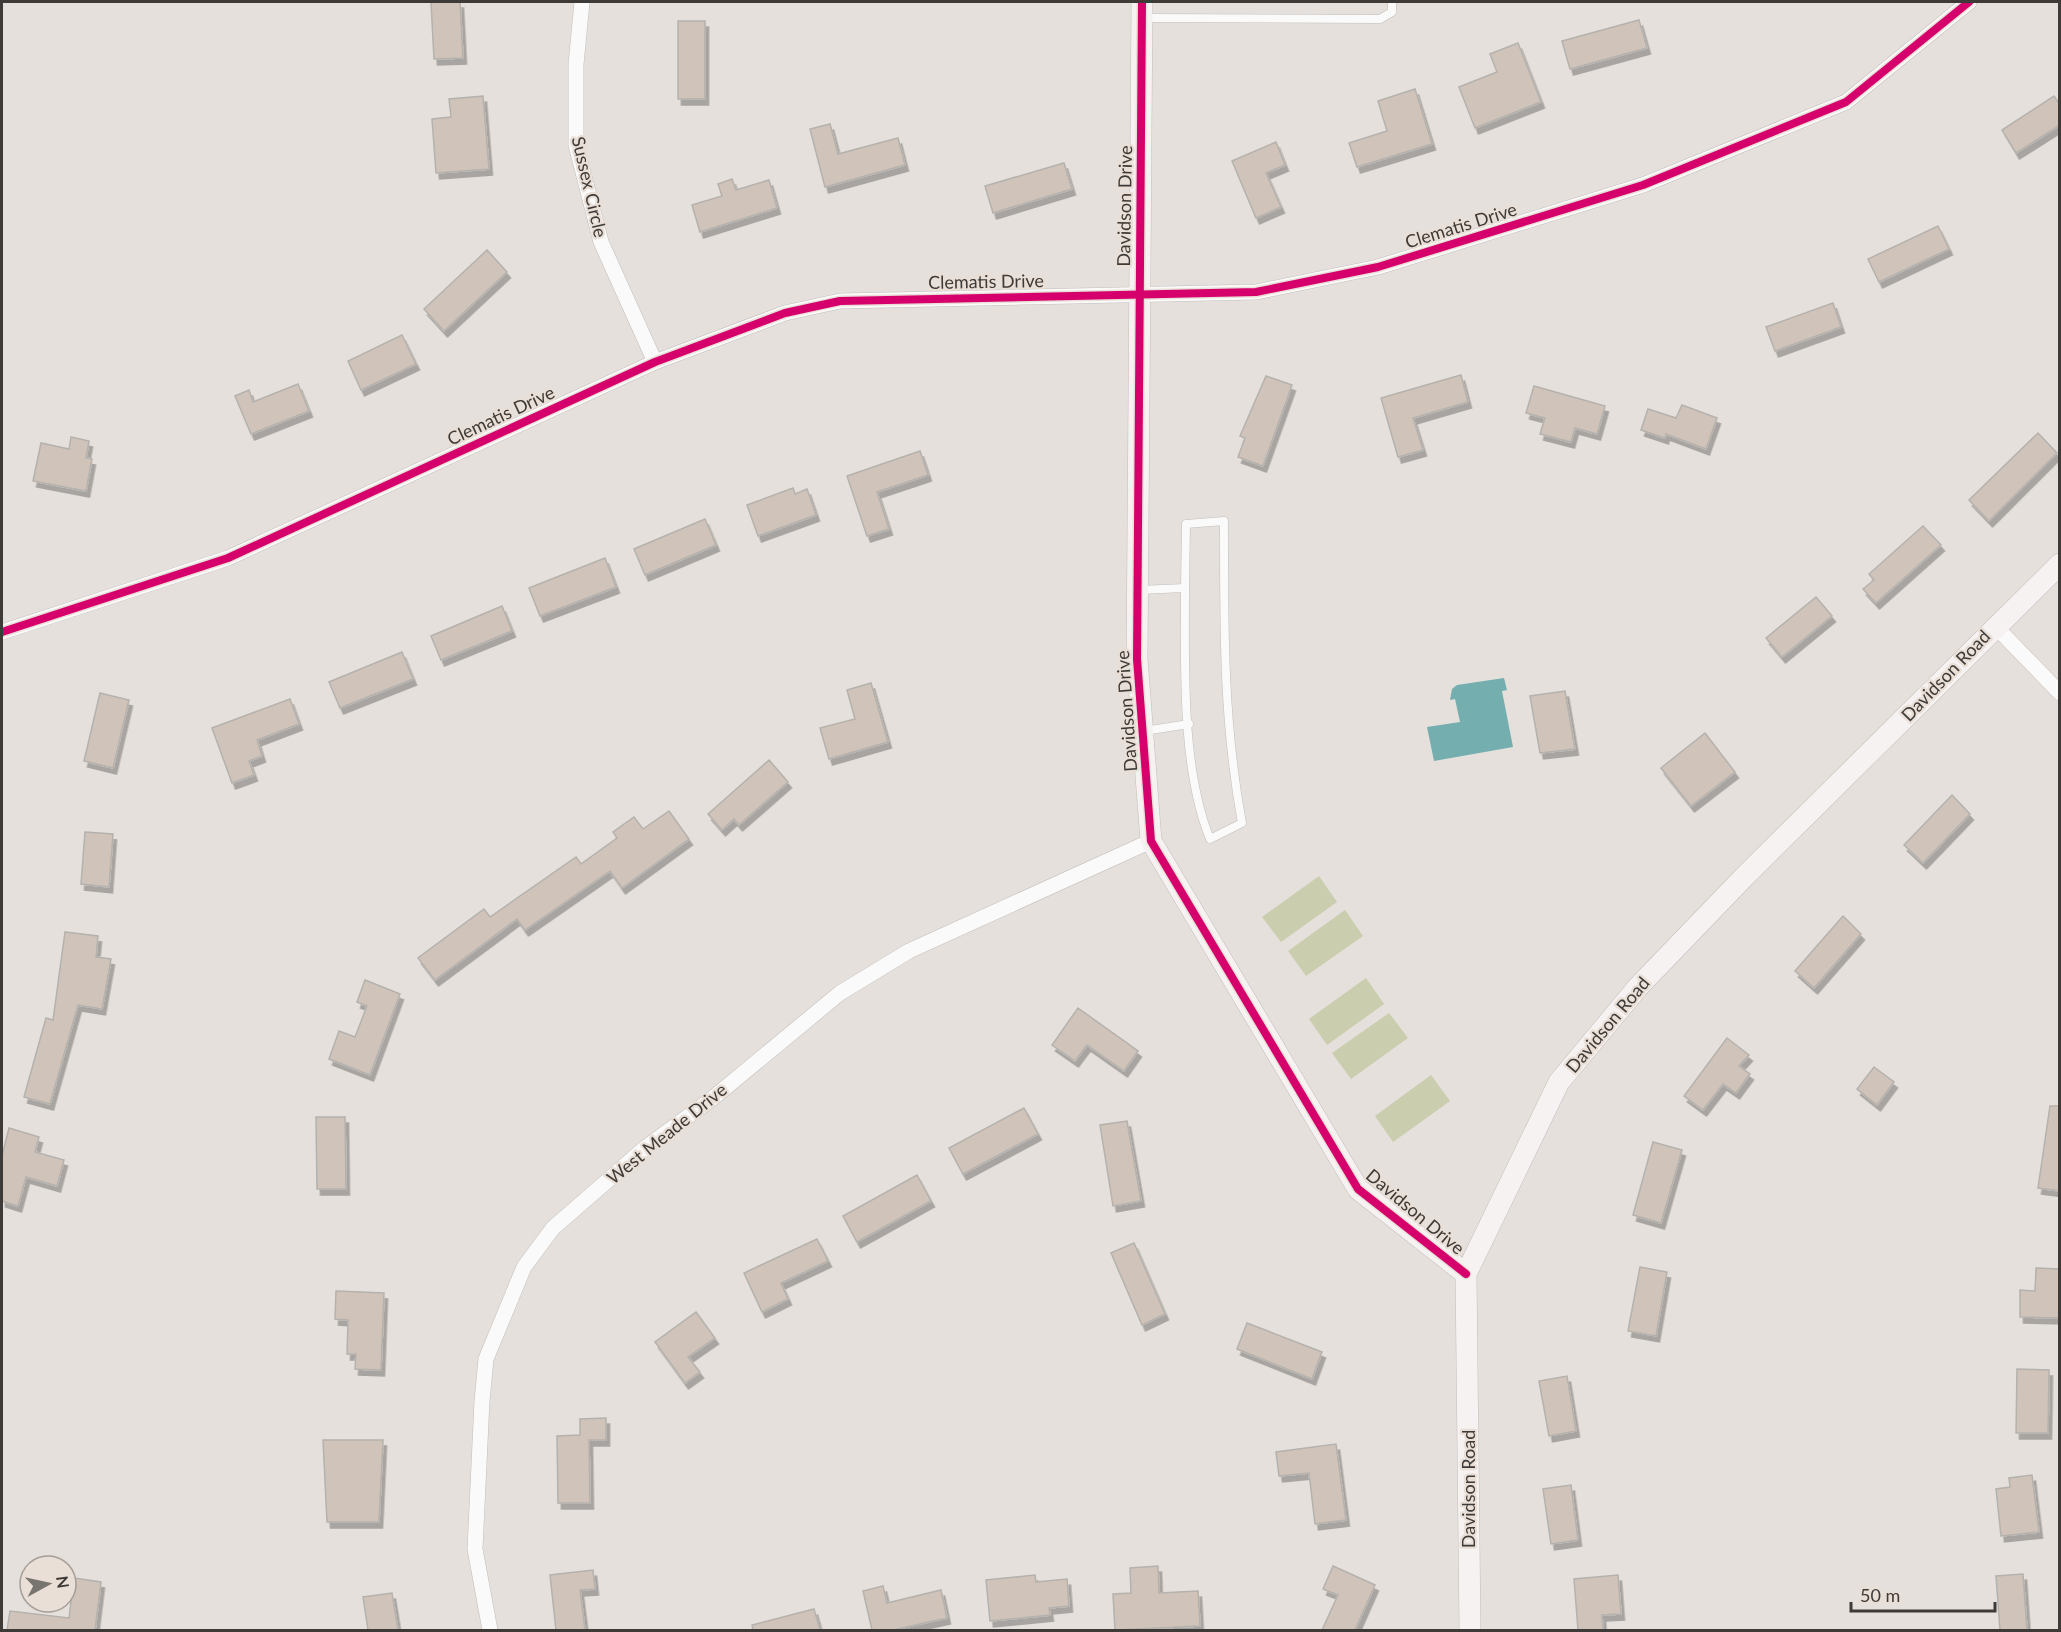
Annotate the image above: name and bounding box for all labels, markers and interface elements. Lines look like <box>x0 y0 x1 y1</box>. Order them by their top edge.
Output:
street label: Sussex Circle <box>568 134 612 239</box>
street label: Davidson Drive <box>1112 145 1136 267</box>
street label: Clematis Drive <box>1402 198 1519 252</box>
street label: Clematis Drive <box>928 269 1044 293</box>
street label: Clematis Drive <box>443 381 558 450</box>
street label: Davidson Road <box>1896 625 1994 726</box>
street label: Davidson Drive <box>1111 650 1141 772</box>
street label: Davidson Road <box>1561 972 1654 1077</box>
street label: West Meade Drive <box>602 1078 731 1188</box>
street label: Davidson Drive <box>1362 1164 1469 1259</box>
street label: Davidson Road <box>1457 1430 1479 1548</box>
north arrow <box>18 1554 78 1614</box>
text: N <box>53 1574 74 1589</box>
scale bar <box>1851 1575 1995 1613</box>
text: 50 m <box>1860 1584 1900 1606</box>

